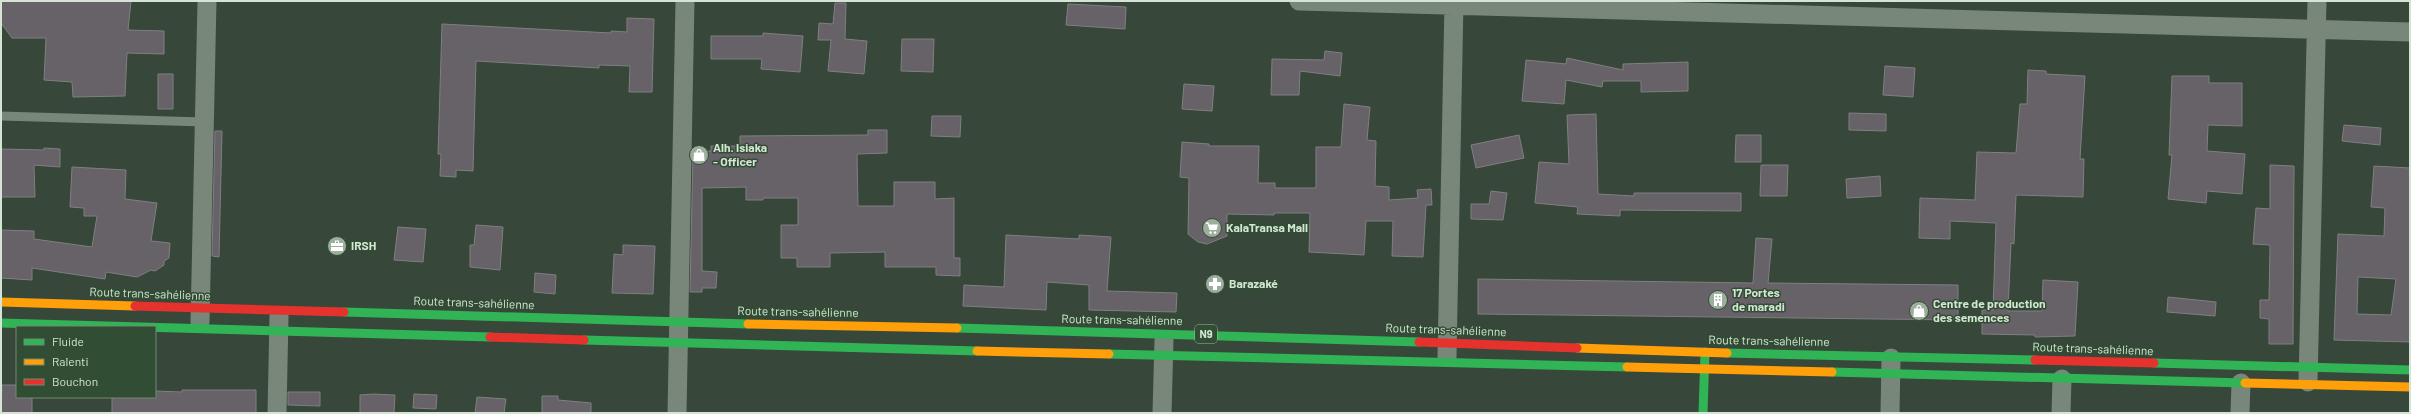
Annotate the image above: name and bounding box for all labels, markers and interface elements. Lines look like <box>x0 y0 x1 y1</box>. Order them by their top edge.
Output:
place label: Alh. Isiaka - Officer <box>713 140 767 168</box>
shop icon: Alh. Isiaka - Officer <box>688 144 710 166</box>
supermarket icon: KalaTransa Mall <box>1201 217 1223 239</box>
place label: KalaTransa Mall <box>1226 220 1308 234</box>
office icon: IRSH <box>326 235 348 257</box>
place label: IRSH <box>351 238 376 252</box>
pharmacy icon: Barazaké <box>1204 273 1226 295</box>
place label: Barazaké <box>1229 276 1278 290</box>
street label: Route trans-sahélienne <box>89 284 211 302</box>
place label: 17 Portes de maradi <box>1732 285 1785 313</box>
building icon: 17 Portes de maradi <box>1707 289 1729 311</box>
street label: Route trans-sahélienne <box>413 293 535 311</box>
place label: Centre de production des semences <box>1933 296 2046 324</box>
shop icon: Centre de production des semences <box>1908 300 1930 322</box>
street label: Route trans-sahélienne <box>737 303 859 319</box>
street label: Route trans-sahélienne <box>1061 311 1183 327</box>
street label: Route trans-sahélienne <box>1385 320 1507 338</box>
road number: N9 <box>1195 325 1217 343</box>
legend <box>16 326 156 398</box>
street label: Route trans-sahélienne <box>1708 332 1830 348</box>
text: Fluide <box>52 334 84 348</box>
street label: Route trans-sahélienne <box>2032 339 2154 357</box>
text: Ralenti <box>52 354 89 368</box>
text: Bouchon <box>52 374 98 388</box>

